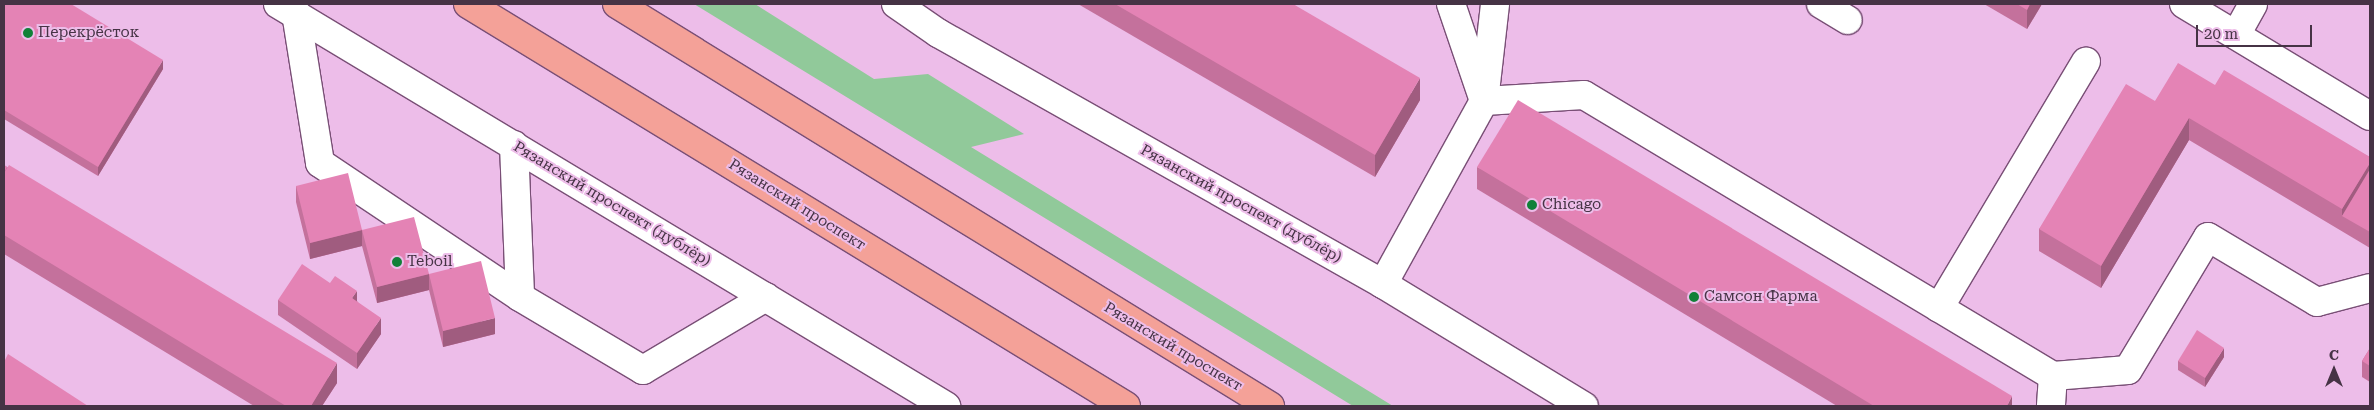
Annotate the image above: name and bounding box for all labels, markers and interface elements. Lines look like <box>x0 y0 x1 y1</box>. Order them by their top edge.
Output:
scale bar <box>2199 15 2315 47</box>
place label: Перекрёсток <box>38 24 139 42</box>
text: 20 m <box>2204 25 2238 43</box>
marker: Перекрёсток <box>22 27 34 39</box>
street label: Рязанский проспект (дублёр) <box>510 138 714 270</box>
street label: Рязанский проспект (дублёр) <box>1137 141 1345 267</box>
street label: Рязанский проспект <box>725 155 869 255</box>
place label: Chicago <box>1542 196 1601 214</box>
marker: Chicago <box>1526 199 1538 211</box>
place label: Teboil <box>407 253 452 271</box>
marker: Teboil <box>391 256 403 268</box>
place label: Самсон Фарма <box>1704 288 1818 306</box>
marker: Самсон Фарма <box>1688 291 1700 303</box>
street label: Рязанский проспект <box>1101 299 1245 395</box>
north arrow <box>2309 345 2359 395</box>
text: С <box>2329 347 2339 363</box>

